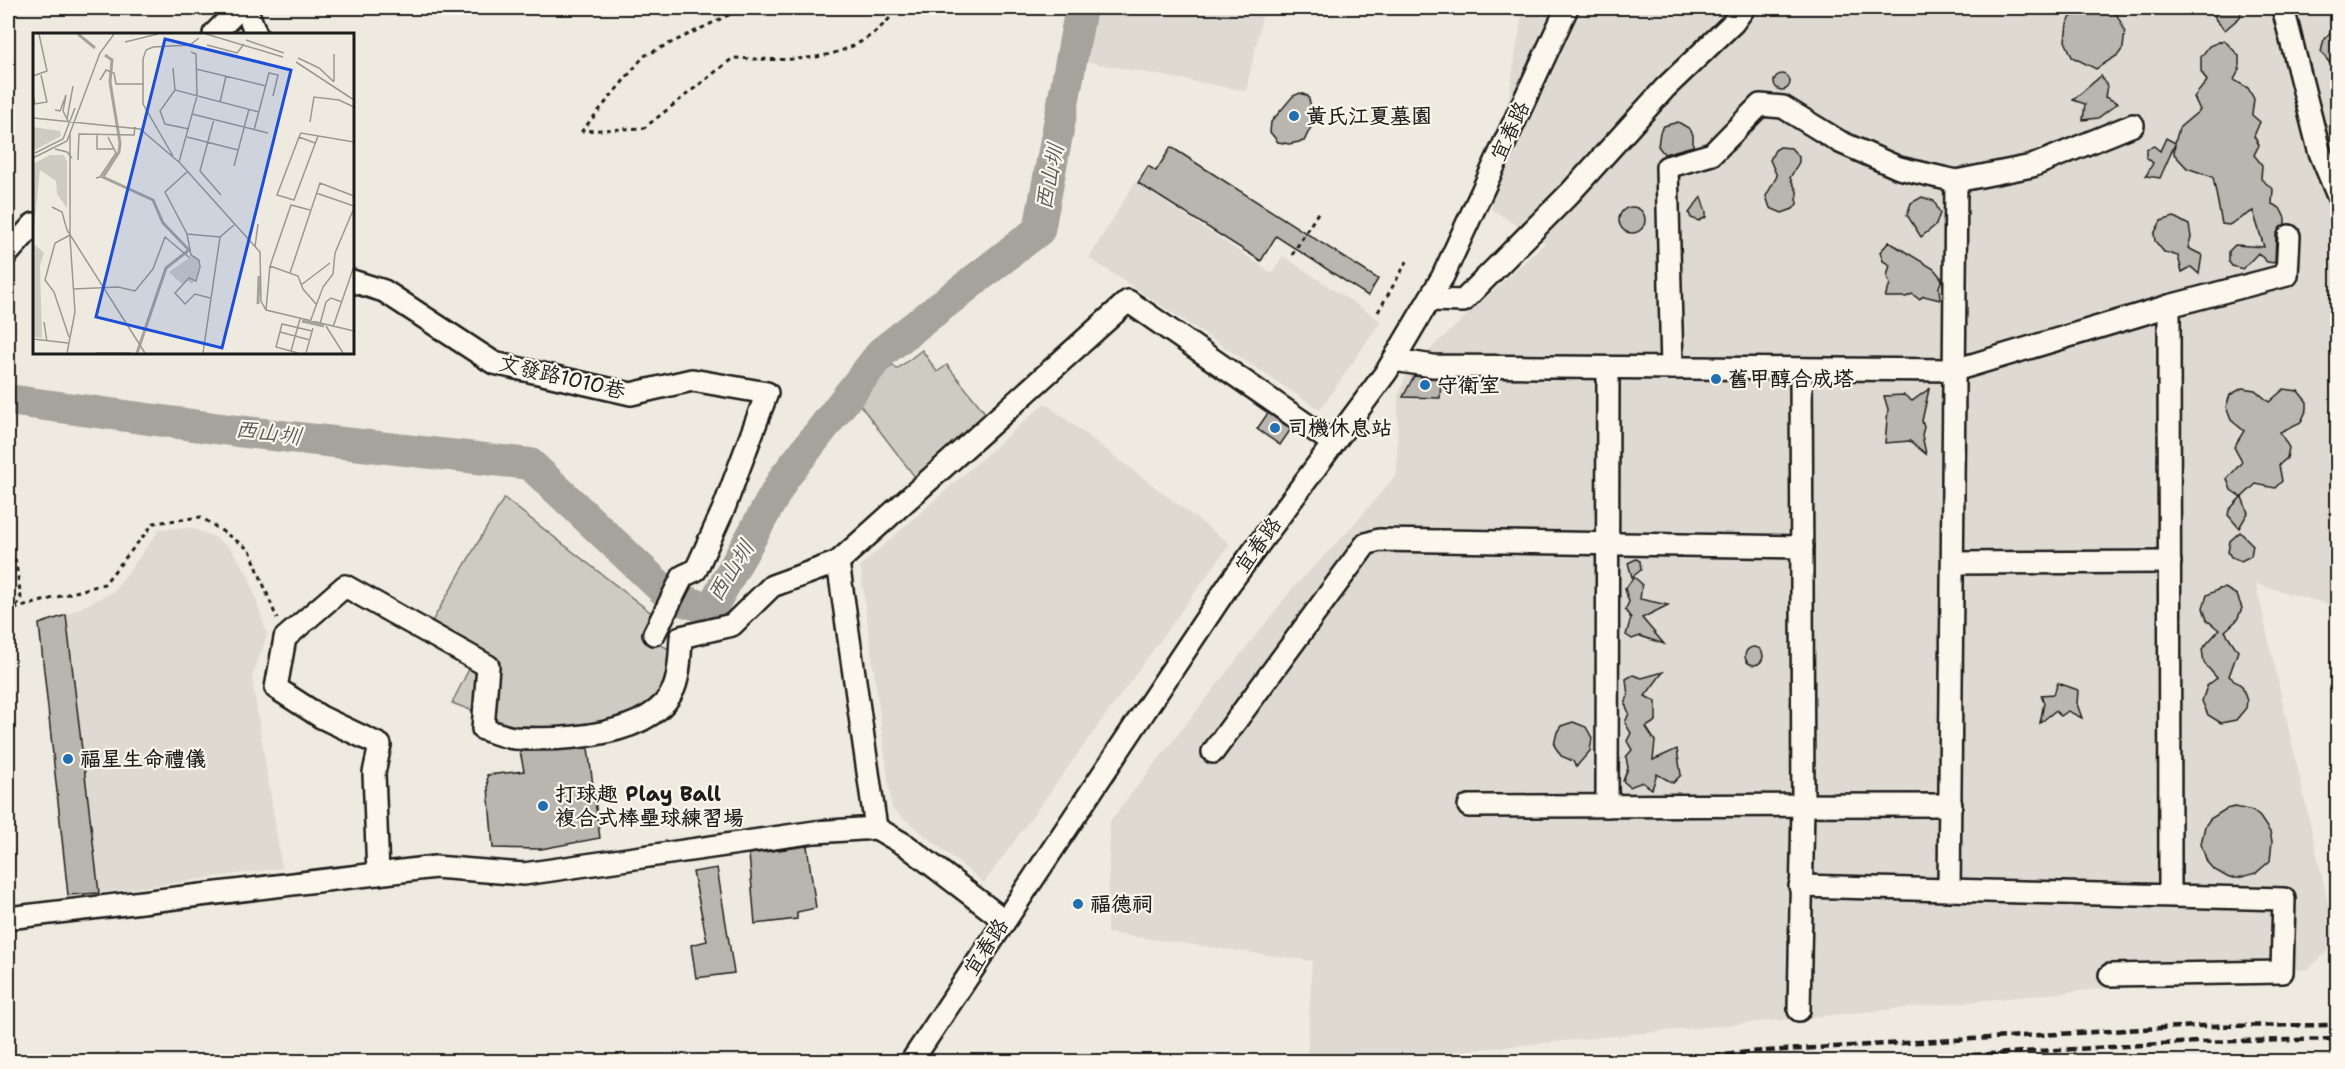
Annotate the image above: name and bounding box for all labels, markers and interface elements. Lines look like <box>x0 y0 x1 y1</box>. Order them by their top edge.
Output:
inset map <box>33 33 354 354</box>
street label: 宜春路 <box>1484 97 1536 165</box>
place label: 黃氏江夏墓園 <box>1306 102 1432 130</box>
marker: 黃氏江夏墓園 <box>1287 109 1301 123</box>
water label: 西山圳 <box>1029 140 1070 212</box>
street label: 文發路1010巷 <box>496 349 628 405</box>
place label: 舊甲醇合成塔 <box>1728 365 1854 393</box>
place label: 守衛室 <box>1437 371 1500 399</box>
marker: 舊甲醇合成塔 <box>1709 372 1723 386</box>
marker: 守衛室 <box>1418 378 1432 392</box>
water label: 西山圳 <box>233 414 304 451</box>
place label: 司機休息站 <box>1287 414 1392 442</box>
marker: 司機休息站 <box>1268 421 1282 435</box>
street label: 宜春路 <box>1228 511 1288 579</box>
water label: 西山圳 <box>701 534 761 607</box>
place label: 福星生命禮儀 <box>80 745 206 773</box>
marker: 福星生命禮儀 <box>61 752 75 766</box>
place label: 打球趣 Play Ball 複合式棒壘球練習場 <box>555 780 744 832</box>
marker: 打球趣 Play Ball 複合式棒壘球練習場 <box>536 799 550 813</box>
place label: 福德祠 <box>1090 890 1153 918</box>
marker: 福德祠 <box>1071 897 1085 911</box>
street label: 宜春路 <box>957 913 1015 981</box>

